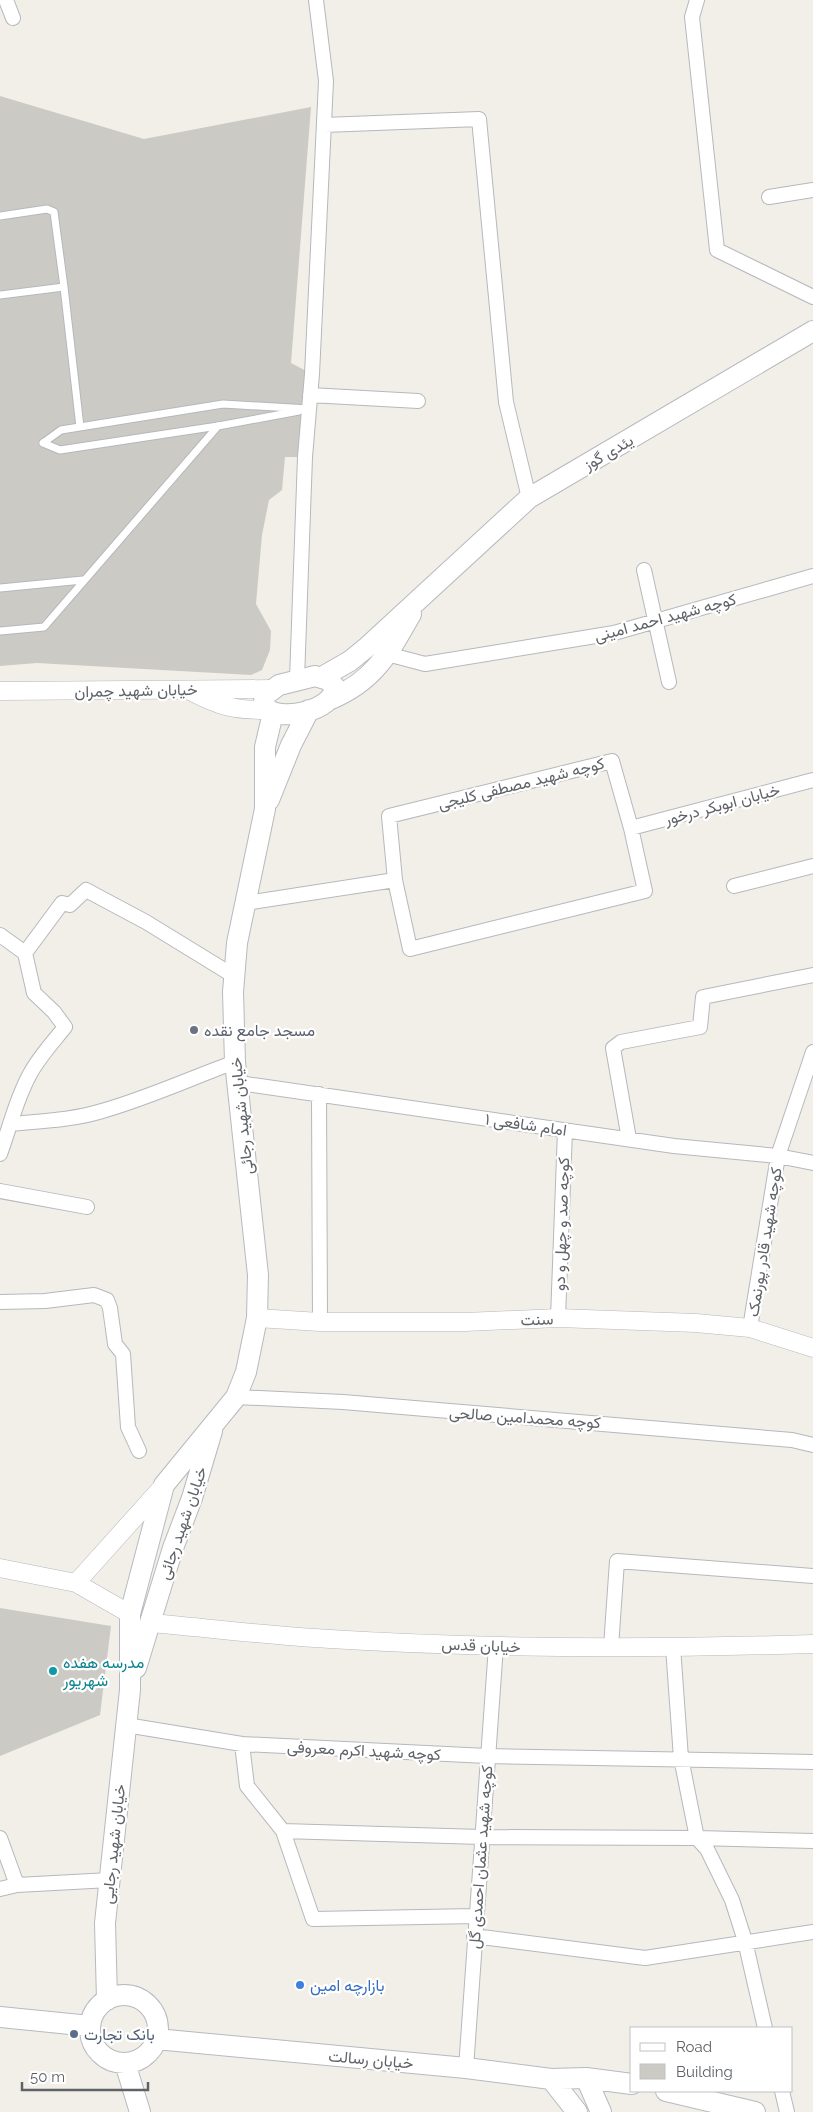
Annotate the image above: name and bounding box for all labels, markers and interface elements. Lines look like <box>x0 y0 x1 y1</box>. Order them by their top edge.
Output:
street label: یئدی گوز <box>579 431 637 476</box>
street label: کوچه شهید احمد امینی <box>592 589 739 648</box>
street label: خیابان شهید چمران <box>74 680 198 703</box>
street label: کوچه شهید مصطفی کلیجی <box>436 754 607 815</box>
street label: خیابان ابوبکر درخور <box>662 780 782 830</box>
place label: مسجد جامع نقده <box>204 1021 315 1042</box>
marker: مسجد جامع نقده <box>188 1024 200 1036</box>
street label: خیابان شهید رجائی <box>226 1056 258 1176</box>
street label: امام شافعی ۱ <box>484 1109 568 1141</box>
street label: کوچه صد و چهل و دو <box>550 1157 575 1291</box>
street label: کوچه شهید قادر پورنمک <box>743 1166 788 1319</box>
street label: سنت <box>520 1309 554 1330</box>
street label: کوچه محمدامین صالحی <box>448 1403 602 1434</box>
street label: خیابان شهید رجائی <box>154 1464 212 1582</box>
street label: خیابان قدس <box>441 1635 521 1657</box>
place label: مدرسه هفده شهریور <box>62 1653 144 1691</box>
marker: مدرسه هفده شهریور <box>47 1665 59 1677</box>
street label: کوچه شهید اکرم معروفی <box>286 1737 441 1766</box>
street label: کوچه شهید عثمان احمدی گل <box>465 1765 498 1950</box>
street label: خیابان شهید رجایی <box>98 1783 130 1905</box>
place label: بازارچه امین <box>310 1976 384 1997</box>
marker: بازارچه امین <box>294 1979 306 1991</box>
place label: بانک تجارت <box>84 2025 155 2045</box>
legend <box>630 2027 793 2092</box>
marker: بانک تجارت <box>68 2028 80 2040</box>
text: Road <box>676 2038 712 2056</box>
street label: خیابان رسالت <box>328 2046 414 2074</box>
scale bar <box>22 2060 149 2092</box>
text: Building <box>676 2063 733 2081</box>
text: 50 m <box>30 2068 65 2086</box>

